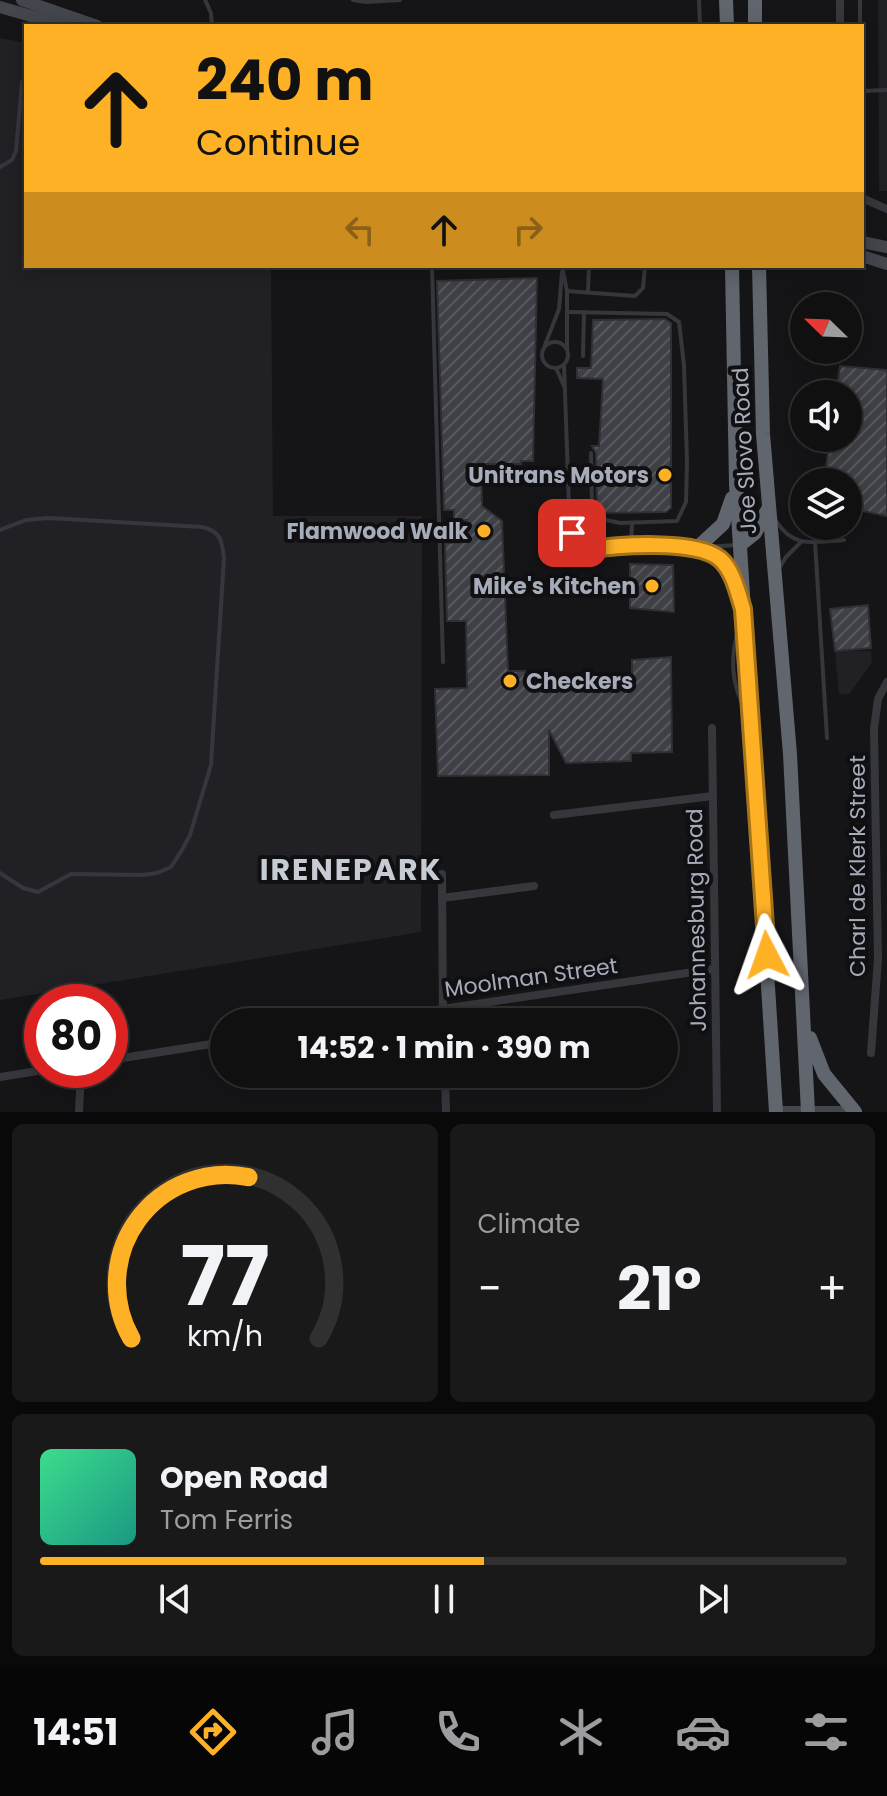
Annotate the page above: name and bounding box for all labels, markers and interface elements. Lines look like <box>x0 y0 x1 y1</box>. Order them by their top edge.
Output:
text: 240 m <box>196 41 374 120</box>
icon: ahead <box>64 56 168 160</box>
text: Continue <box>196 117 360 168</box>
icon: left <box>338 208 382 252</box>
icon: ahead <box>422 208 466 252</box>
icon: right <box>506 208 550 252</box>
north arrow <box>790 292 862 364</box>
map controls <box>790 292 862 540</box>
street label: Joe Slovo Road <box>725 367 764 535</box>
button: sound <box>790 380 862 452</box>
place label: Unitrans Motors <box>468 460 649 491</box>
marker: Unitrans Motors <box>656 466 674 484</box>
button: layers <box>790 468 862 540</box>
pin <box>538 499 606 567</box>
icon: arrive <box>550 511 594 555</box>
place label: Flamwood Walk <box>286 516 468 547</box>
marker: Flamwood Walk <box>475 522 493 540</box>
place label: Mike's Kitchen <box>473 571 636 602</box>
marker: Mike's Kitchen <box>643 577 661 595</box>
place label: Checkers <box>526 666 633 697</box>
marker: Checkers <box>501 672 519 690</box>
street label: Charl de Klerk Street <box>842 755 873 977</box>
street label: Johannesburg Road <box>679 808 714 1032</box>
district label: IRENEPARK <box>260 848 442 891</box>
position arrow <box>725 913 809 997</box>
street label: Moolman Street <box>443 950 620 1005</box>
speed limit sign: 80 <box>24 984 128 1088</box>
text: 14:52 · 1 min · 390 m <box>298 1026 590 1069</box>
text: Climate <box>478 1206 580 1242</box>
text: 77 <box>180 1218 269 1334</box>
text: 21° <box>617 1247 702 1331</box>
text: − <box>478 1258 502 1319</box>
text: + <box>817 1258 847 1319</box>
text: km/h <box>187 1316 263 1356</box>
text: Open Road <box>160 1456 328 1499</box>
text: Tom Ferris <box>160 1502 293 1538</box>
icon: previous <box>153 1577 197 1621</box>
icon: pause <box>422 1577 466 1621</box>
icon: next <box>691 1577 735 1621</box>
icon: directions <box>185 1704 241 1760</box>
icon: music <box>307 1704 363 1760</box>
icon: phone <box>430 1704 486 1760</box>
icon: climate <box>553 1704 609 1760</box>
icon: car <box>675 1704 731 1760</box>
icon: filters <box>798 1704 854 1760</box>
text: 14:51 <box>33 1707 118 1758</box>

